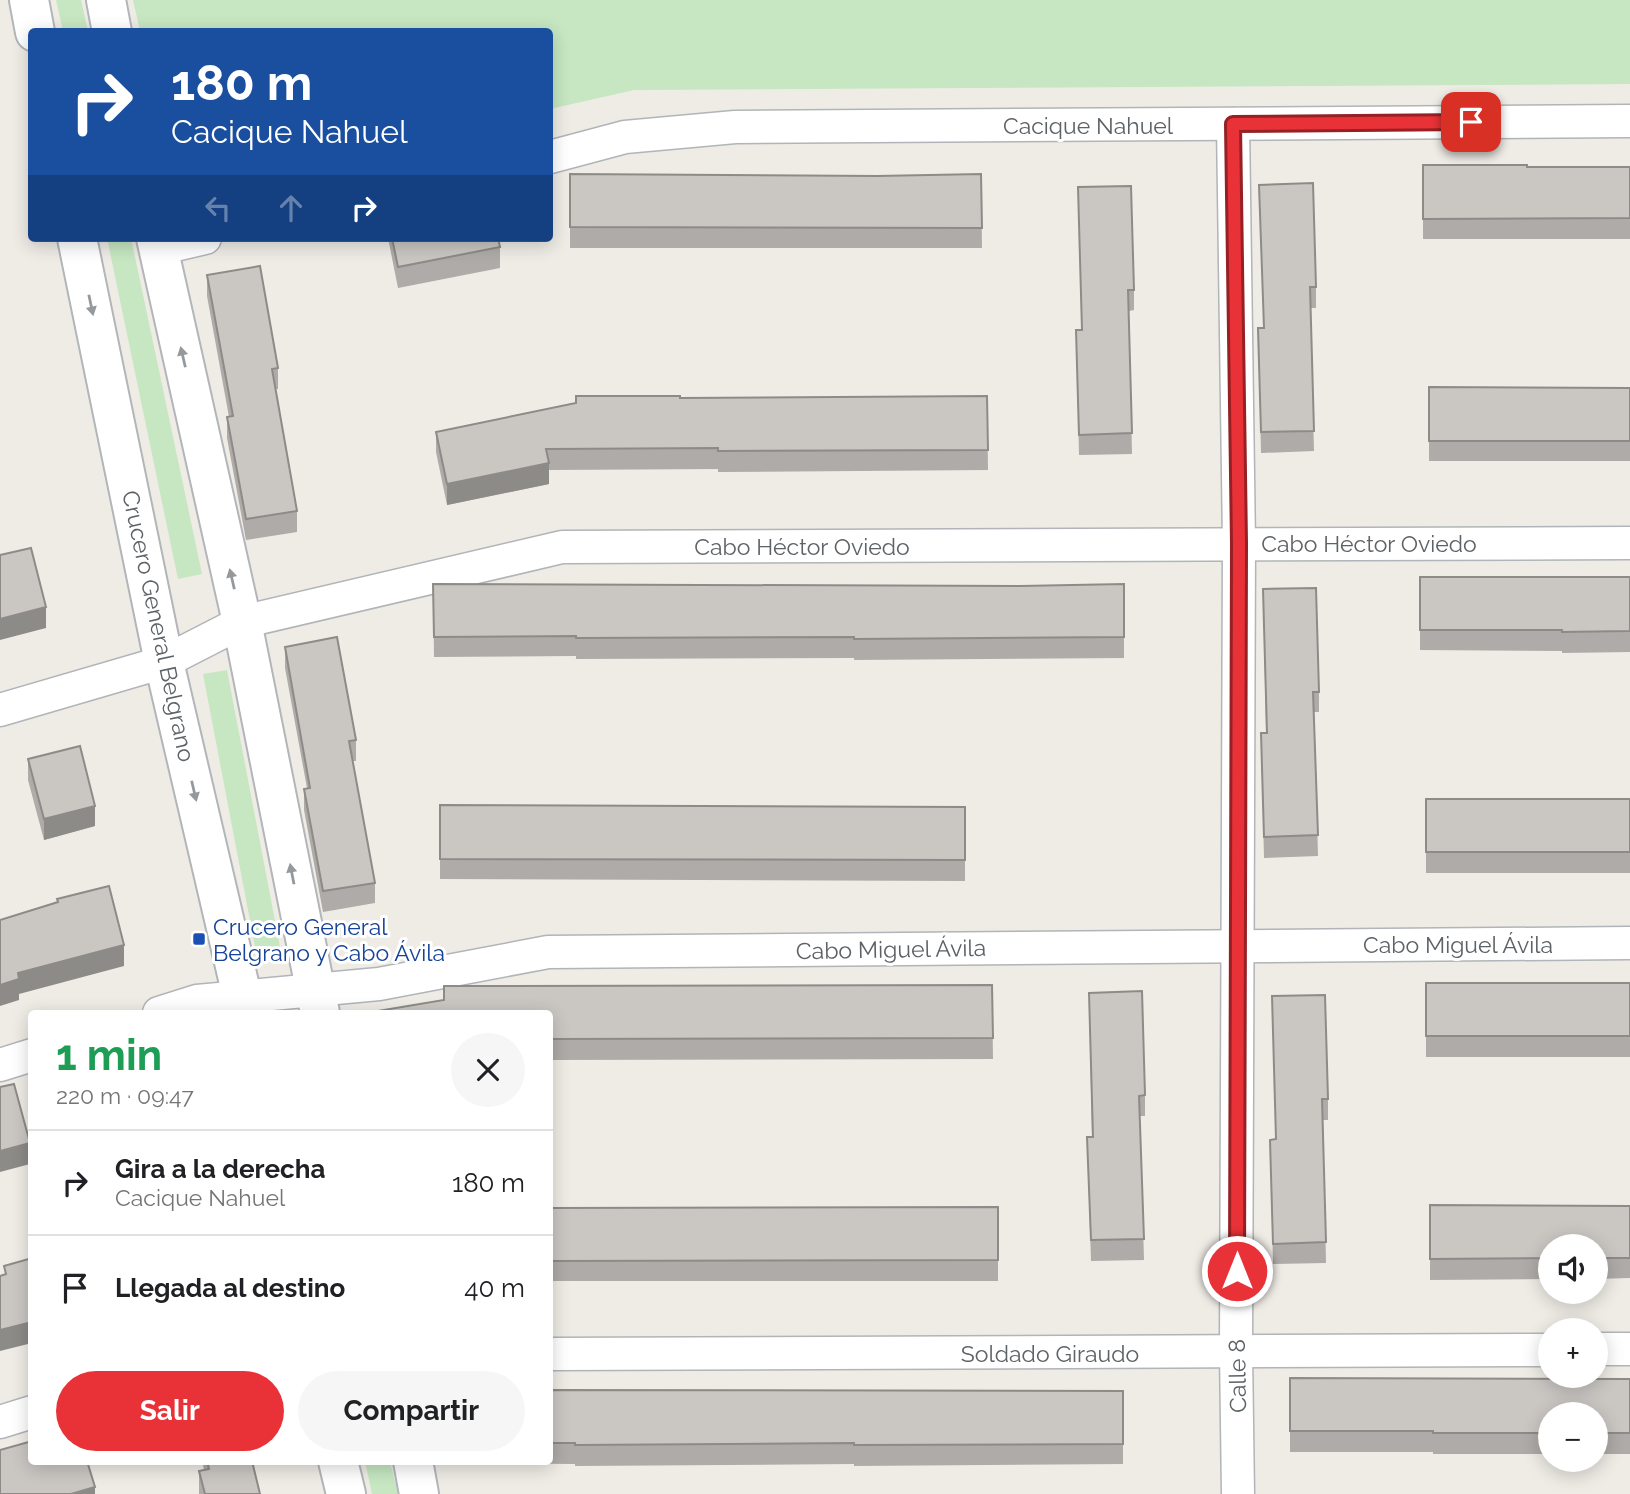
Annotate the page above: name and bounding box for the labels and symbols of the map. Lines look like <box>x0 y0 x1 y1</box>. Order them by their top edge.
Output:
pin <box>1441 92 1501 152</box>
street label: Cacique Nahuel <box>1003 112 1174 139</box>
one-way arrow <box>86 294 97 316</box>
one-way arrow <box>177 346 188 368</box>
street label: Crucero General Belgrano <box>117 488 201 764</box>
street label: Cabo Héctor Oviedo <box>1261 530 1477 557</box>
street label: Cabo Héctor Oviedo <box>694 533 910 560</box>
one-way arrow <box>226 568 237 590</box>
one-way arrow <box>189 780 200 802</box>
one-way arrow <box>287 863 298 885</box>
place label: Crucero General Belgrano y Cabo Ávila <box>213 913 445 966</box>
marker: Crucero General Belgrano y Cabo Ávila <box>191 931 207 947</box>
street label: Cabo Miguel Ávila <box>1363 931 1553 958</box>
street label: Cabo Miguel Ávila <box>796 934 986 964</box>
position arrow <box>1200 1234 1274 1308</box>
street label: Calle 8 <box>1223 1339 1251 1413</box>
street label: Soldado Giraudo <box>961 1340 1139 1367</box>

